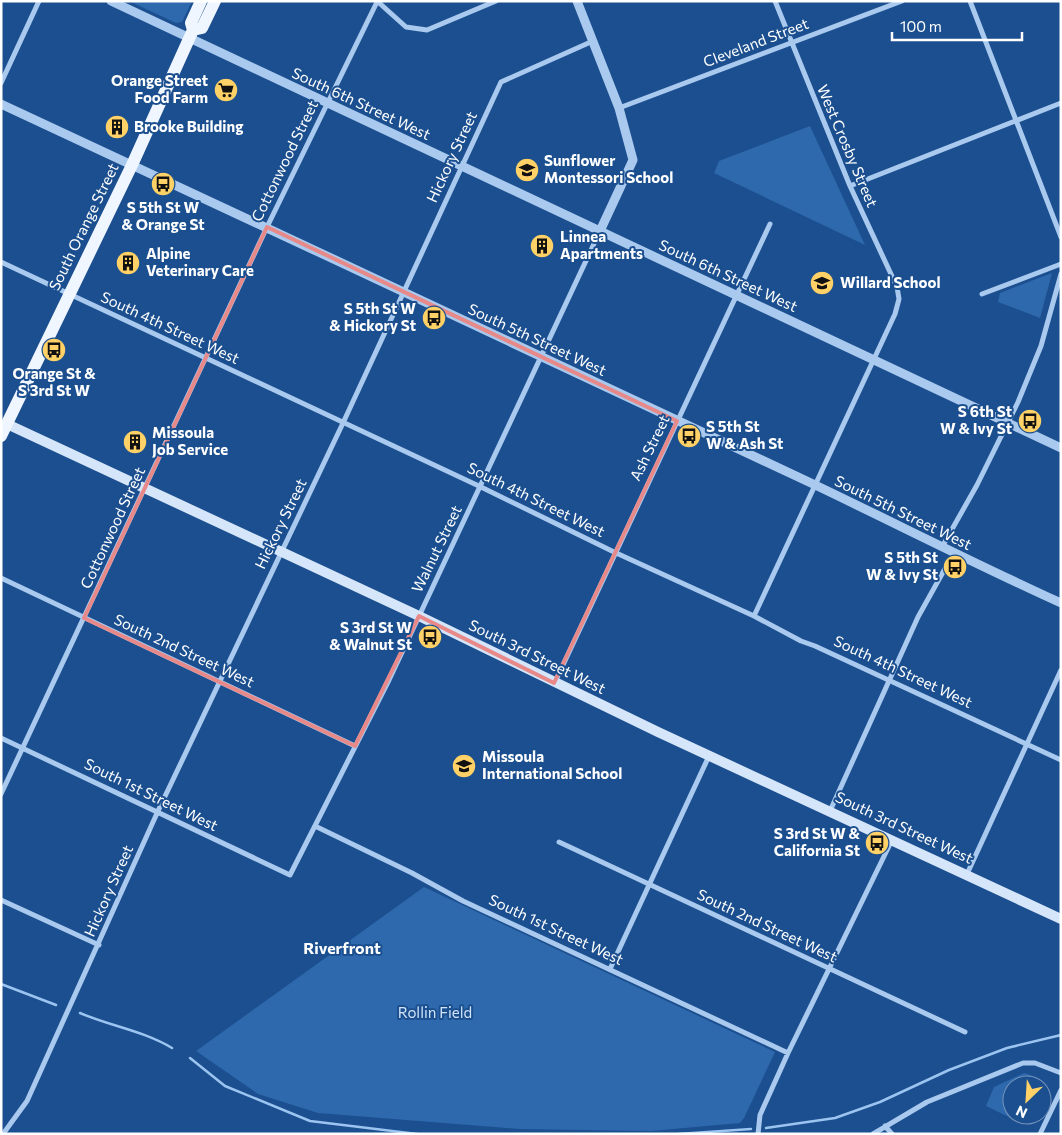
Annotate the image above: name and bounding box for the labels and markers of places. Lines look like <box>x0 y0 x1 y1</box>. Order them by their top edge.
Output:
place label: Orange Street Food Farm <box>111 71 208 106</box>
supermarket icon: Orange Street Food Farm <box>213 77 239 103</box>
building icon: Brooke Building <box>104 114 130 140</box>
place label: Brooke Building <box>134 117 243 135</box>
place label: Sunflower Montessori School <box>544 151 673 186</box>
school or university icon: Sunflower Montessori School <box>514 157 540 183</box>
bus stop icon: S 5th St W & Orange St <box>150 171 176 197</box>
place label: S 5th St W & Orange St <box>121 198 205 233</box>
place label: Linnea Apartments <box>560 227 643 262</box>
building icon: Linnea Apartments <box>529 233 555 259</box>
place label: Alpine Veterinary Care <box>146 244 254 279</box>
building icon: Alpine Veterinary Care <box>115 250 141 276</box>
school or university icon: Willard School <box>809 270 835 296</box>
place label: Willard School <box>840 273 941 291</box>
place label: S 5th St W & Hickory St <box>329 299 416 334</box>
bus stop icon: S 5th St W & Hickory St <box>421 305 447 331</box>
bus stop icon: Orange St & S 3rd St W <box>41 337 67 363</box>
place label: Orange St & S 3rd St W <box>12 364 96 399</box>
place label: S 6th St W & Ivy St <box>940 402 1012 437</box>
bus stop icon: S 6th St W & Ivy St <box>1017 408 1043 434</box>
place label: S 5th St W & Ash St <box>706 417 783 452</box>
place label: Missoula Job Service <box>152 423 228 458</box>
bus stop icon: S 5th St W & Ash St <box>676 423 702 449</box>
building icon: Missoula Job Service <box>122 429 148 455</box>
place label: S 5th St W & Ivy St <box>866 548 938 583</box>
bus stop icon: S 5th St W & Ivy St <box>942 554 968 580</box>
place label: S 3rd St W & Walnut St <box>329 618 412 653</box>
bus stop icon: S 3rd St W & Walnut St <box>417 624 443 650</box>
place label: Missoula International School <box>482 747 622 782</box>
school or university icon: Missoula International School <box>451 753 477 779</box>
place label: S 3rd St W & California St <box>774 824 861 859</box>
bus stop icon: S 3rd St W & California St <box>864 830 890 856</box>

